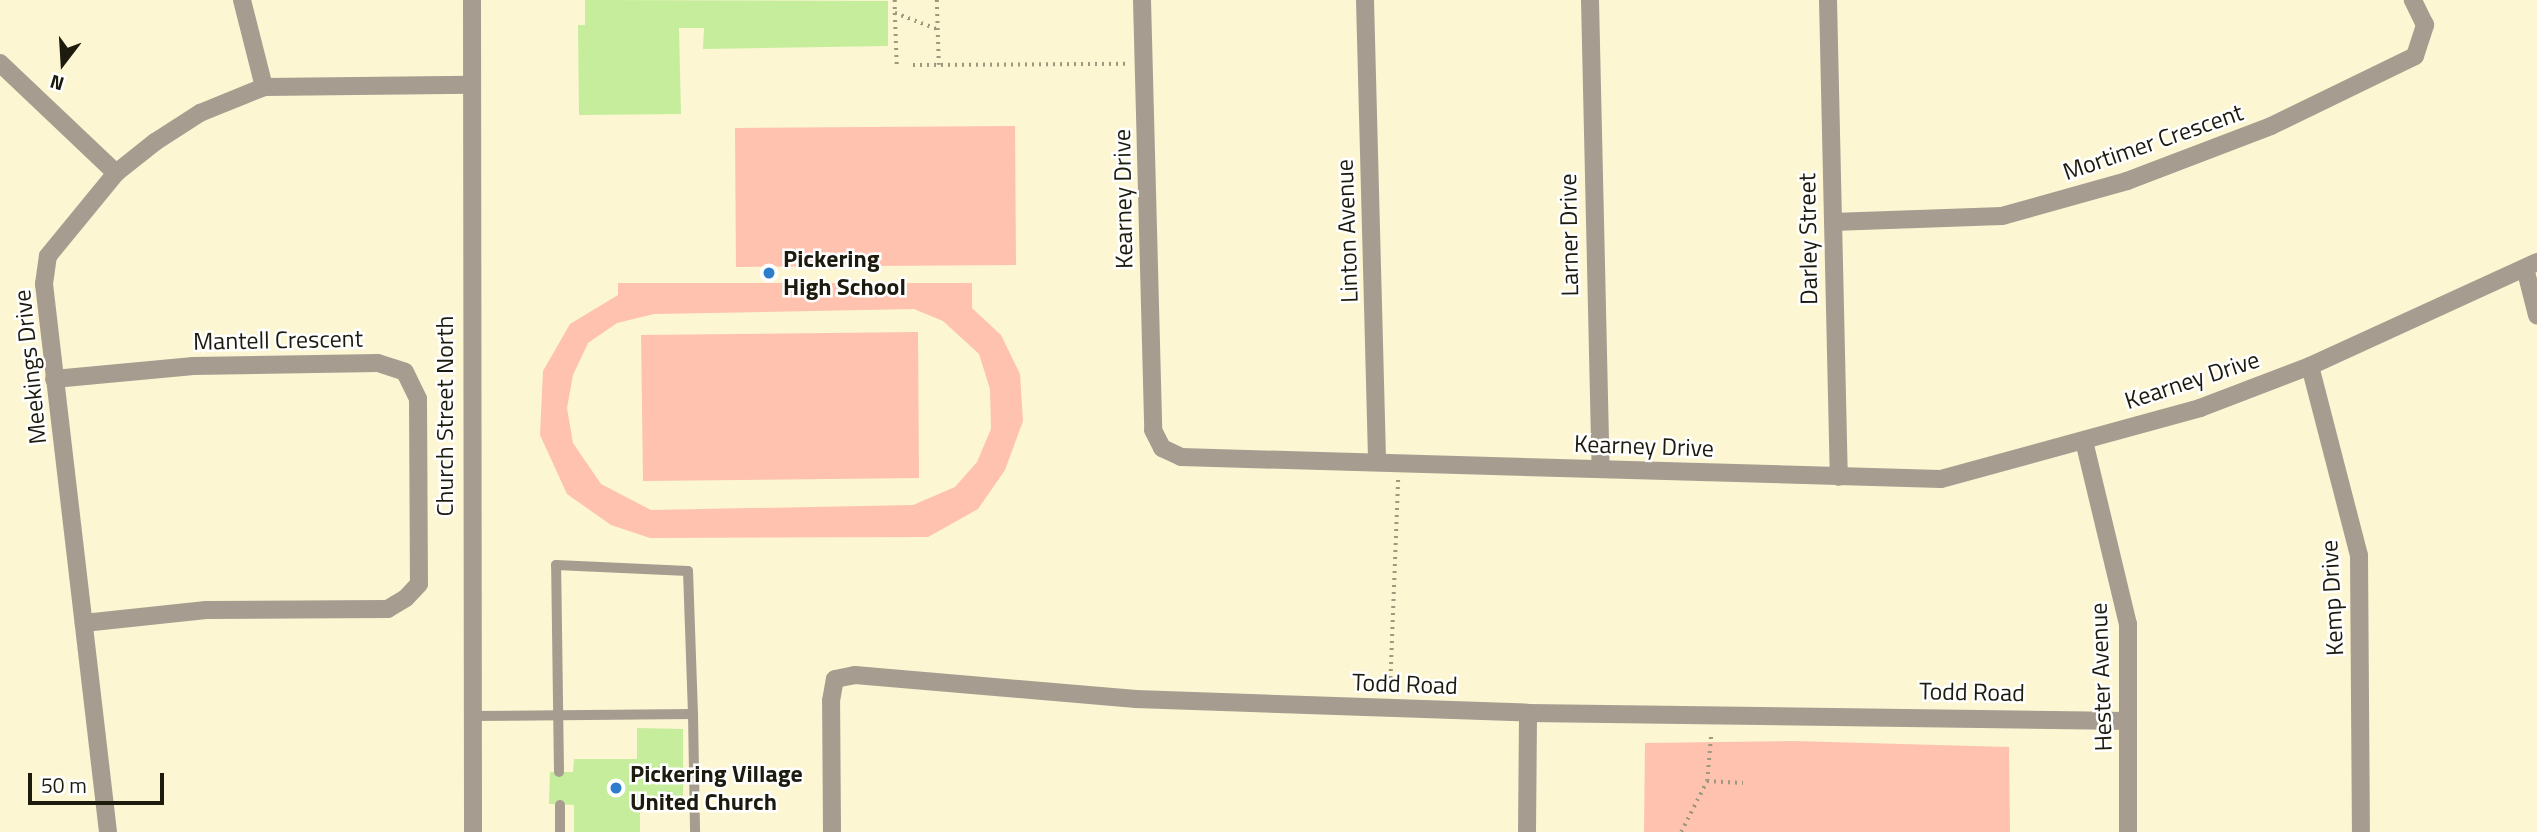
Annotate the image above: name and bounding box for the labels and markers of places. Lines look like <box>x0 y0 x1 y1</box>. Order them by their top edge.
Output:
place label: Pickering High School <box>783 245 906 301</box>
marker: Pickering High School <box>761 265 777 281</box>
place label: Pickering Village United Church <box>630 760 803 816</box>
marker: Pickering Village United Church <box>608 780 624 796</box>

